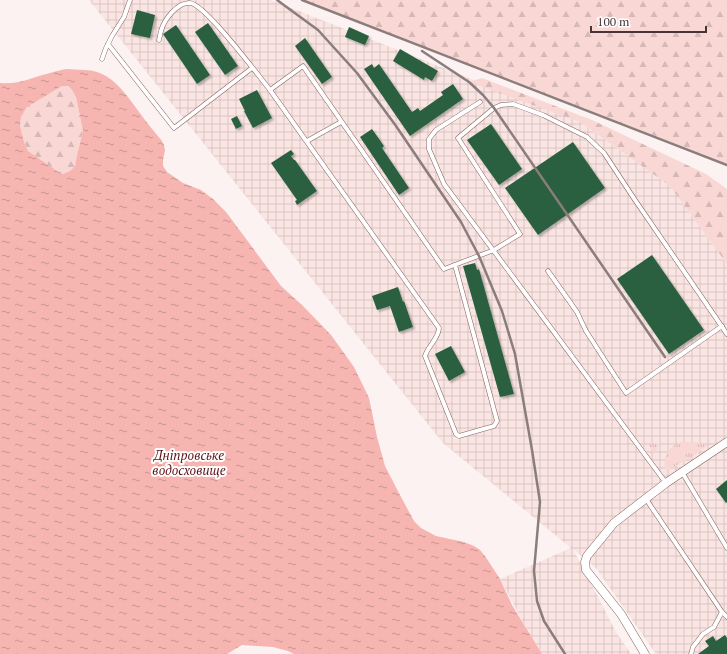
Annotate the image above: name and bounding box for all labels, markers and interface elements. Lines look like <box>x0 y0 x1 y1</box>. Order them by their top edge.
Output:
scale bar <box>591 8 706 34</box>
text: 100 m <box>597 14 630 29</box>
water label: Дніпровське водосховище <box>152 446 226 479</box>

